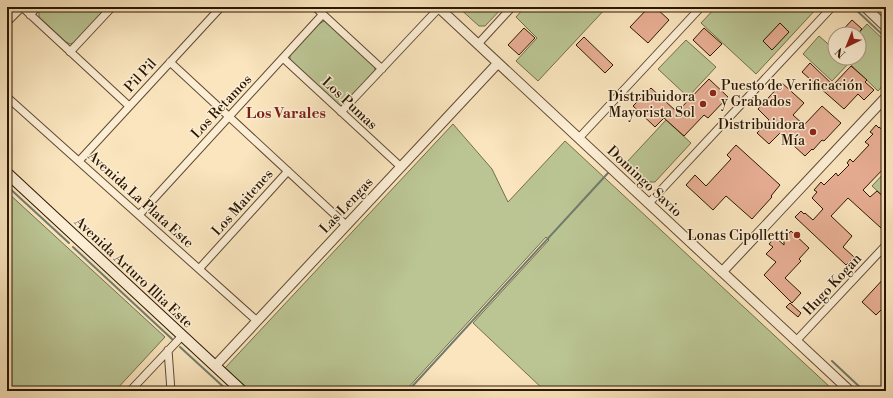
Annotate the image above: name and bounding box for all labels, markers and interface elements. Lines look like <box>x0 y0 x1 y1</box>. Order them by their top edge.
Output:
north arrow <box>827 26 867 66</box>
text: N <box>833 44 849 61</box>
street label: Pil Pil <box>121 55 161 96</box>
street label: Los Retamos <box>187 71 256 143</box>
street label: Los Pumas <box>318 74 381 134</box>
place label: Puesto de Verificación y Grabados <box>720 77 864 111</box>
place label: Distribuidora Mayorista Sol <box>608 88 696 122</box>
marker: Puesto de Verificación y Grabados <box>708 88 718 98</box>
marker: Distribuidora Mayorista Sol <box>698 99 708 109</box>
district label: Los Varales <box>246 104 326 123</box>
place label: Distribuidora Mía <box>718 116 806 150</box>
marker: Distribuidora Mía <box>808 127 818 137</box>
street label: Domingo Savio <box>603 142 686 221</box>
street label: Avenida La Plata Este <box>83 147 197 252</box>
street label: Los Maitenes <box>208 166 277 240</box>
street label: Las Lengas <box>316 174 377 238</box>
street label: Avenida Arturo Illia Este <box>70 213 196 332</box>
place label: Lonas Cipolletti <box>687 227 789 245</box>
marker: Lonas Cipolletti <box>792 230 802 240</box>
street label: Hugo Kogan <box>800 250 866 319</box>

